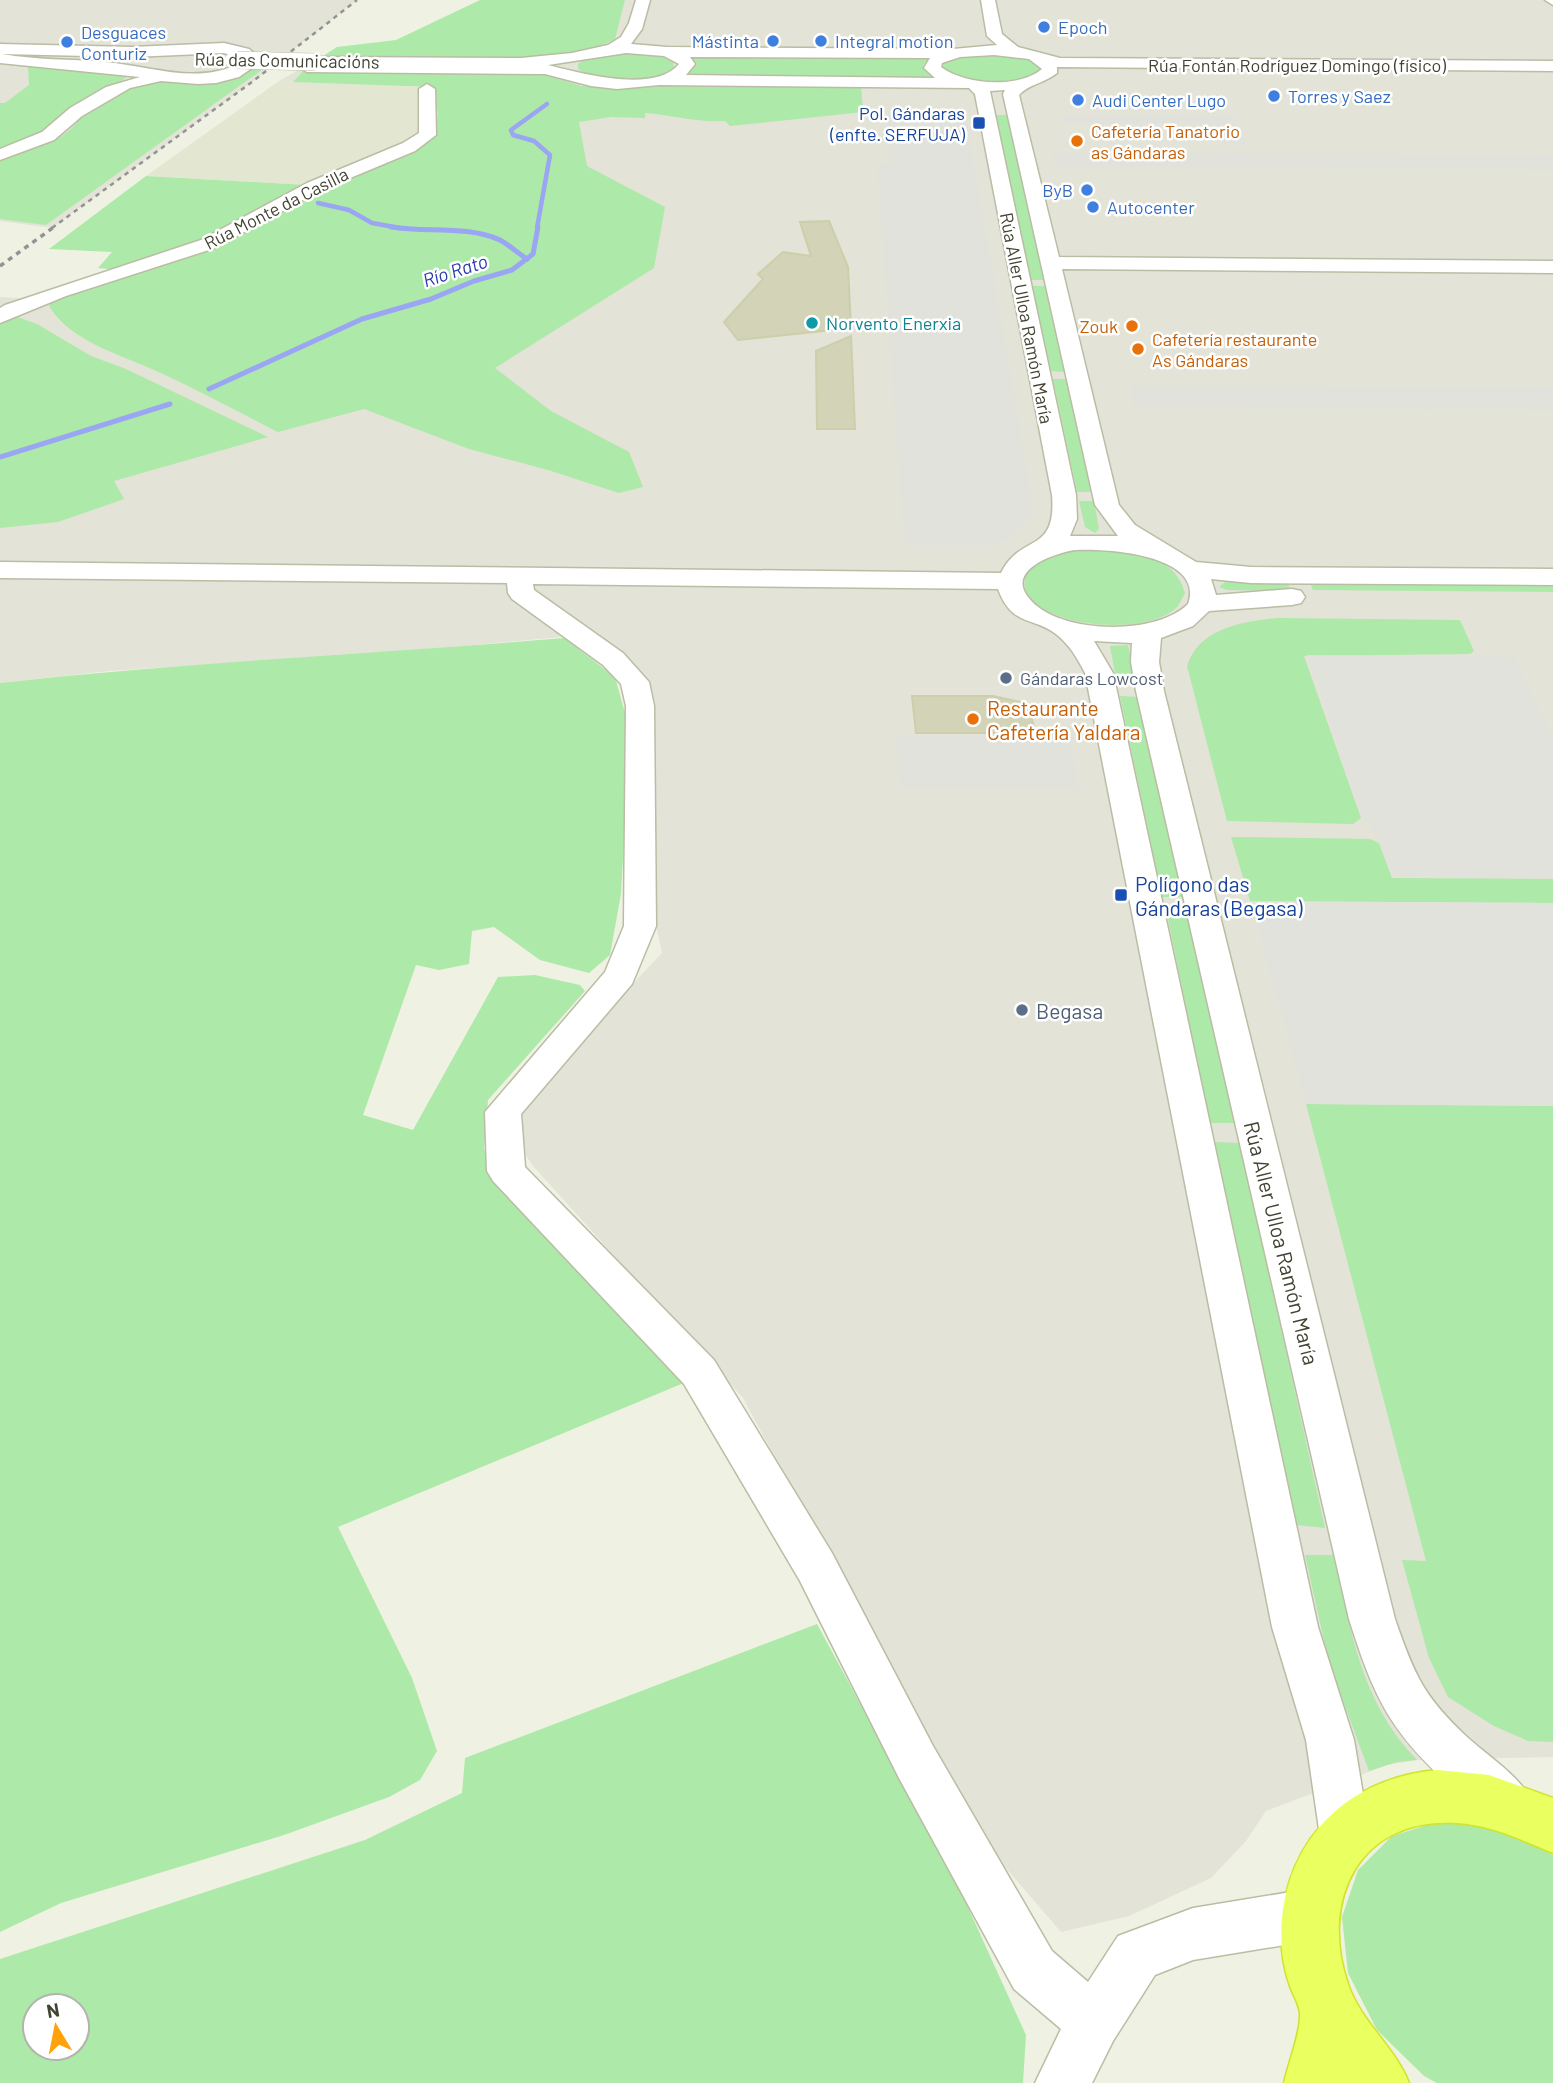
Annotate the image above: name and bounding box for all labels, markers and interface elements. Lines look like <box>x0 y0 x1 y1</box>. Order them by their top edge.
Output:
place label: Epoch <box>1058 16 1108 38</box>
marker: Epoch <box>1036 19 1052 35</box>
place label: Desguaces Conturiz <box>81 21 166 64</box>
place label: Mástinta <box>692 30 759 52</box>
place label: Integral motion <box>835 30 953 52</box>
marker: Mástinta <box>765 33 781 49</box>
marker: Integral motion <box>813 33 829 49</box>
marker: Desguaces Conturiz <box>59 34 75 50</box>
street label: Rúa das Comunicacións <box>194 47 380 73</box>
street label: Rúa Fontán Rodríguez Domingo (físico) <box>1148 54 1446 76</box>
place label: Torres y Saez <box>1288 85 1391 107</box>
marker: Torres y Saez <box>1266 88 1282 104</box>
place label: Audi Center Lugo <box>1092 89 1226 111</box>
marker: Audi Center Lugo <box>1070 92 1086 108</box>
place label: Pol. Gándaras (enfte. SERFUJA) <box>829 102 965 145</box>
marker: Pol. Gándaras (enfte. SERFUJA) <box>971 115 987 131</box>
place label: Cafetería Tanatorio as Gándaras <box>1091 120 1240 163</box>
marker: Cafetería Tanatorio as Gándaras <box>1069 133 1085 149</box>
street label: Rúa Monte da Casilla <box>200 162 352 254</box>
place label: ByB <box>1042 179 1073 201</box>
marker: ByB <box>1079 182 1095 198</box>
place label: Autocenter <box>1107 196 1195 218</box>
marker: Autocenter <box>1085 199 1101 215</box>
street label: Rúa Aller Ulloa Ramón María <box>996 211 1058 425</box>
water label: Río Rato <box>420 249 490 291</box>
place label: Norvento Enerxia <box>826 312 961 334</box>
marker: Norvento Enerxia <box>804 315 820 331</box>
place label: Zouk <box>1080 315 1118 337</box>
marker: Zouk <box>1124 318 1140 334</box>
place label: Cafetería restaurante As Gándaras <box>1152 328 1317 371</box>
marker: Cafetería restaurante As Gándaras <box>1130 341 1146 357</box>
place label: Gándaras Lowcost <box>1020 667 1163 689</box>
marker: Gándaras Lowcost <box>998 670 1014 686</box>
place label: Restaurante Cafetería Yaldara <box>987 695 1140 744</box>
marker: Restaurante Cafetería Yaldara <box>965 711 981 727</box>
place label: Polígono das Gándaras (Begasa) <box>1135 871 1303 920</box>
marker: Polígono das Gándaras (Begasa) <box>1113 887 1129 903</box>
place label: Begasa <box>1036 998 1103 1023</box>
marker: Begasa <box>1014 1002 1030 1018</box>
street label: Rúa Aller Ulloa Ramón María <box>1240 1119 1324 1367</box>
north arrow <box>21 1992 91 2062</box>
text: N <box>45 1997 61 2022</box>

